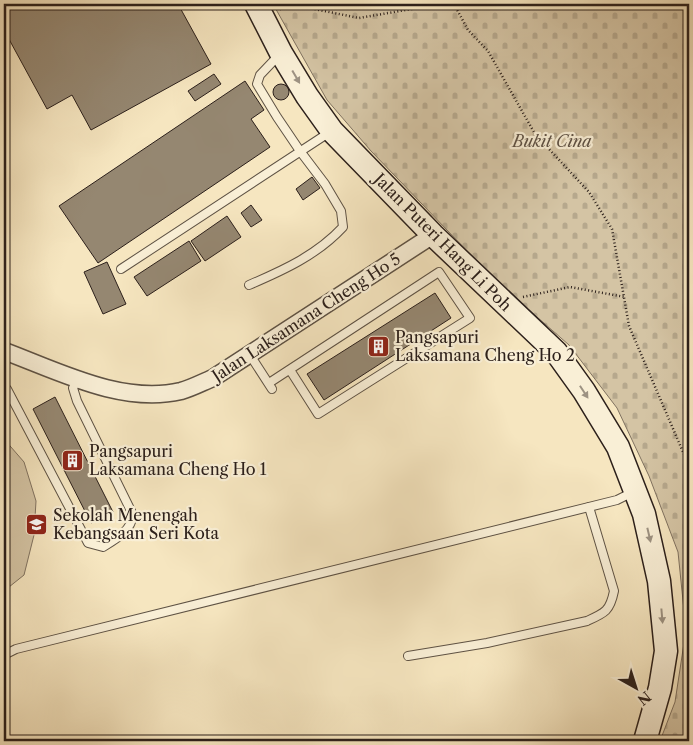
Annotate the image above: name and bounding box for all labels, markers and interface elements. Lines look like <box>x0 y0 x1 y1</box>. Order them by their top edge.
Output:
one-way arrow <box>291 71 300 84</box>
park label: Bukit Cina <box>510 131 592 151</box>
street label: Jalan Puteri Hang Li Poh <box>368 167 516 315</box>
street label: Jalan Laksamana Cheng Ho 5 <box>205 248 404 387</box>
place label: Pangsapuri Laksamana Cheng Ho 2 <box>395 327 575 365</box>
building icon: Pangsapuri Laksamana Cheng Ho 2 <box>367 334 391 358</box>
one-way arrow <box>579 385 589 399</box>
place label: Pangsapuri Laksamana Cheng Ho 1 <box>89 441 267 479</box>
building icon: Pangsapuri Laksamana Cheng Ho 1 <box>61 448 85 472</box>
place label: Sekolah Menengah Kebangsaan Seri Kota <box>53 505 219 543</box>
school or university icon: Sekolah Menengah Kebangsaan Seri Kota <box>25 512 49 536</box>
one-way arrow <box>645 528 653 543</box>
one-way arrow <box>659 608 667 624</box>
north arrow <box>610 662 660 712</box>
text: N <box>634 687 655 709</box>

